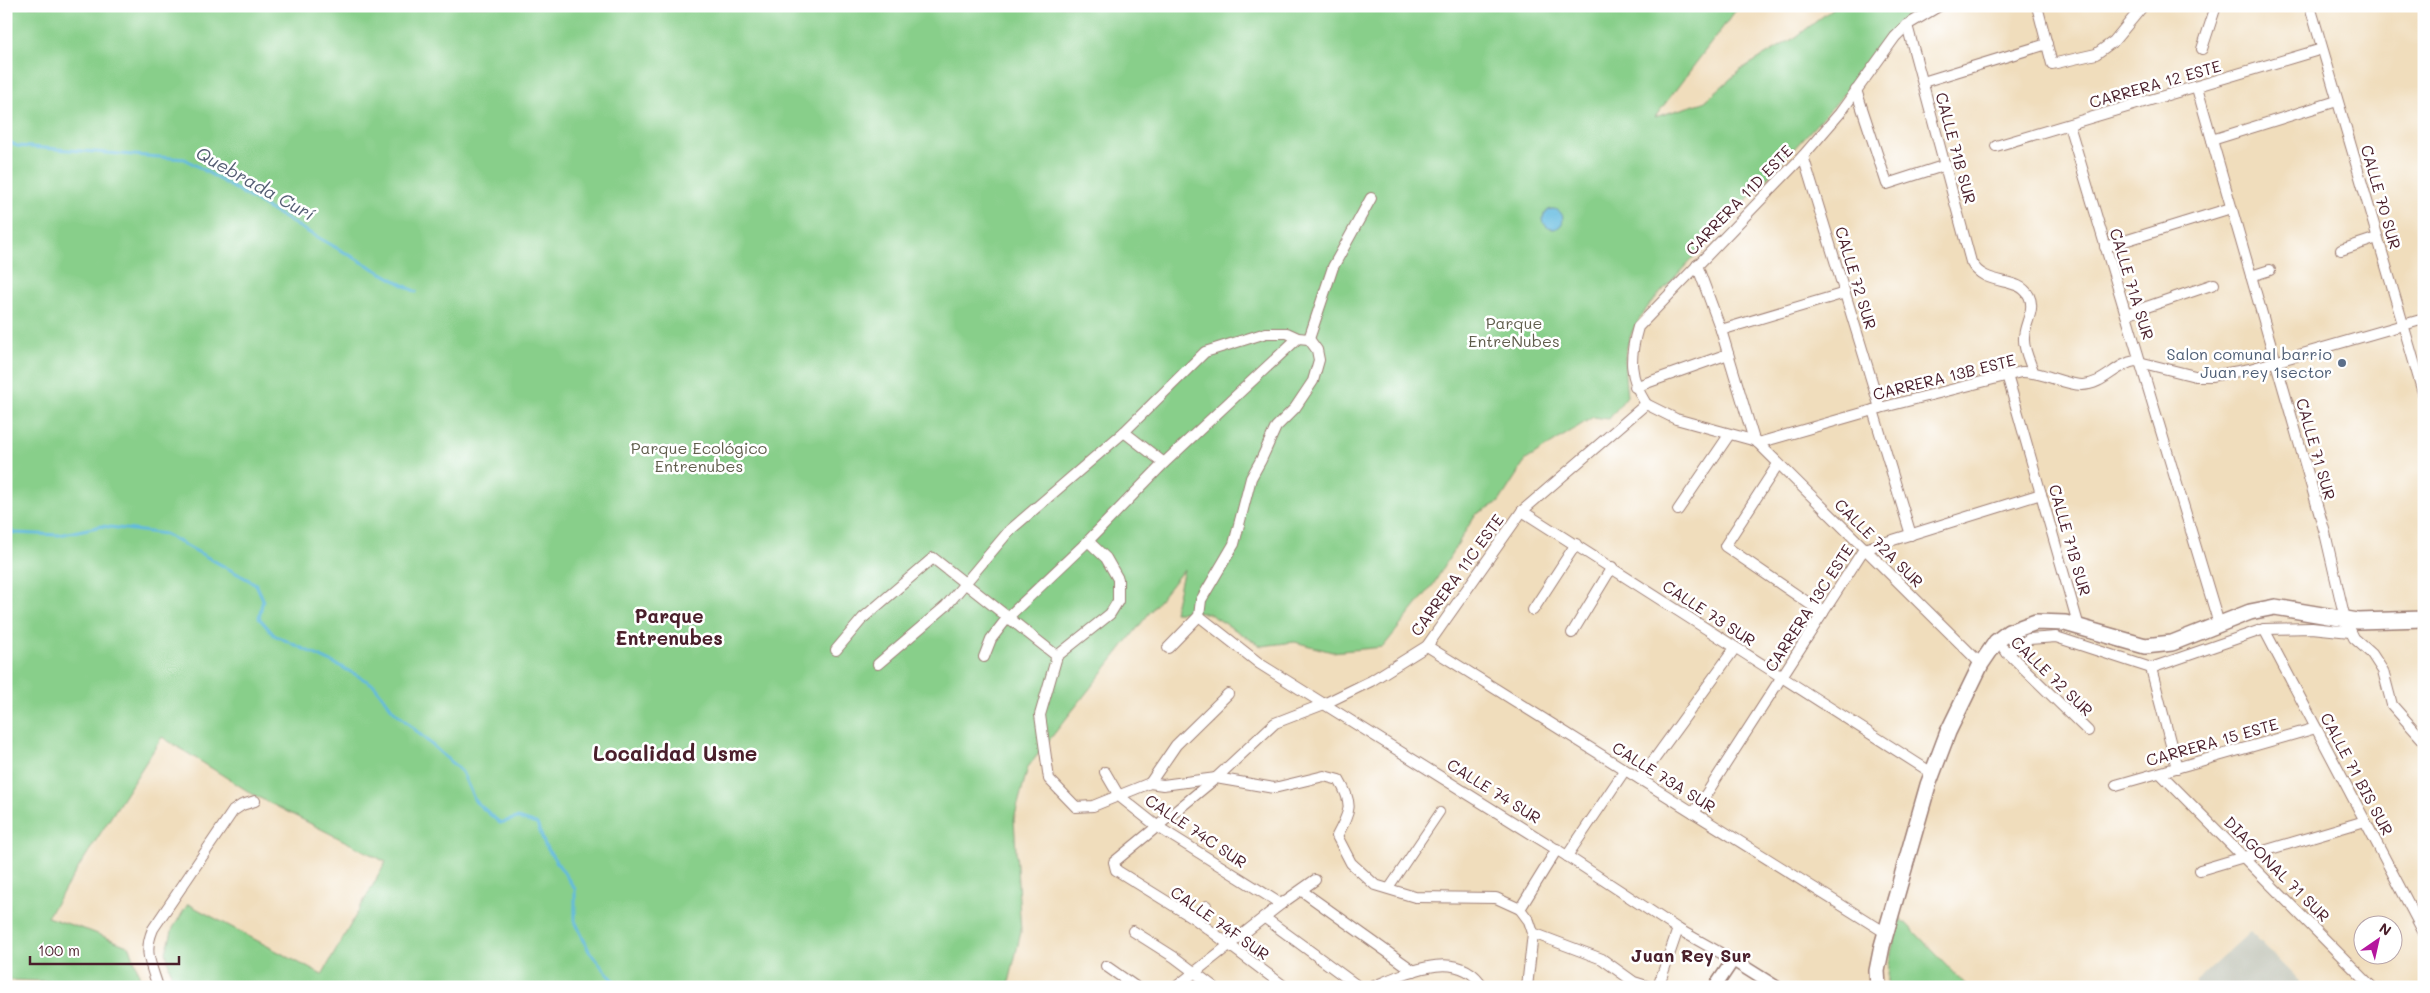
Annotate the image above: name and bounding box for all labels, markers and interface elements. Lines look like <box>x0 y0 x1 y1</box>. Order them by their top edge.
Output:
street label: CARRERA 12 ESTE <box>2087 55 2223 112</box>
street label: CALLE 71B SUR <box>1932 90 1981 206</box>
water label: Quebrada Curí <box>192 140 320 226</box>
street label: CARRERA 11D ESTE <box>1681 140 1797 259</box>
street label: CALLE 70 SUR <box>2357 142 2406 251</box>
street label: CALLE 72 SUR <box>1831 224 1882 332</box>
street label: CALLE 71A SUR <box>2106 225 2159 342</box>
park label: Parque EntreNubes <box>1468 312 1560 351</box>
place label: Salon comunal barrio Juan rey 1sector <box>2167 343 2332 382</box>
street label: CARRERA 13B ESTE <box>1870 349 2017 404</box>
marker: Salon comunal barrio Juan rey 1sector <box>2336 357 2348 369</box>
street label: CALLE 71 SUR <box>2292 396 2341 502</box>
park label: Parque Ecológico Entrenubes <box>631 437 767 476</box>
street label: CALLE 71B SUR <box>2045 482 2096 598</box>
street label: CALLE 72A SUR <box>1830 494 1928 592</box>
street label: CARRERA 11C ESTE <box>1405 510 1508 640</box>
street label: CARRERA 13C ESTE <box>1759 540 1858 675</box>
street label: CALLE 73 SUR <box>1659 575 1760 651</box>
district label: Parque Entrenubes <box>615 603 723 650</box>
street label: CALLE 72 SUR <box>2007 631 2098 720</box>
street label: CALLE 71 BIS SUR <box>2316 709 2399 839</box>
street label: CARRERA 15 ESTE <box>2143 713 2280 770</box>
street label: CALLE 73A SUR <box>1609 736 1720 817</box>
district label: Localidad Usme <box>593 739 757 766</box>
street label: CALLE 74 SUR <box>1443 753 1545 828</box>
street label: CALLE 74C SUR <box>1141 789 1251 872</box>
street label: DIAGONAL 71 SUR <box>2220 811 2335 926</box>
street label: CALLE 74F SUR <box>1167 881 1274 964</box>
north arrow <box>2352 916 2402 966</box>
text: N <box>2376 918 2395 940</box>
scale bar <box>30 933 179 965</box>
text: 100 m <box>38 940 80 960</box>
district label: Juan Rey Sur <box>1631 943 1751 967</box>

